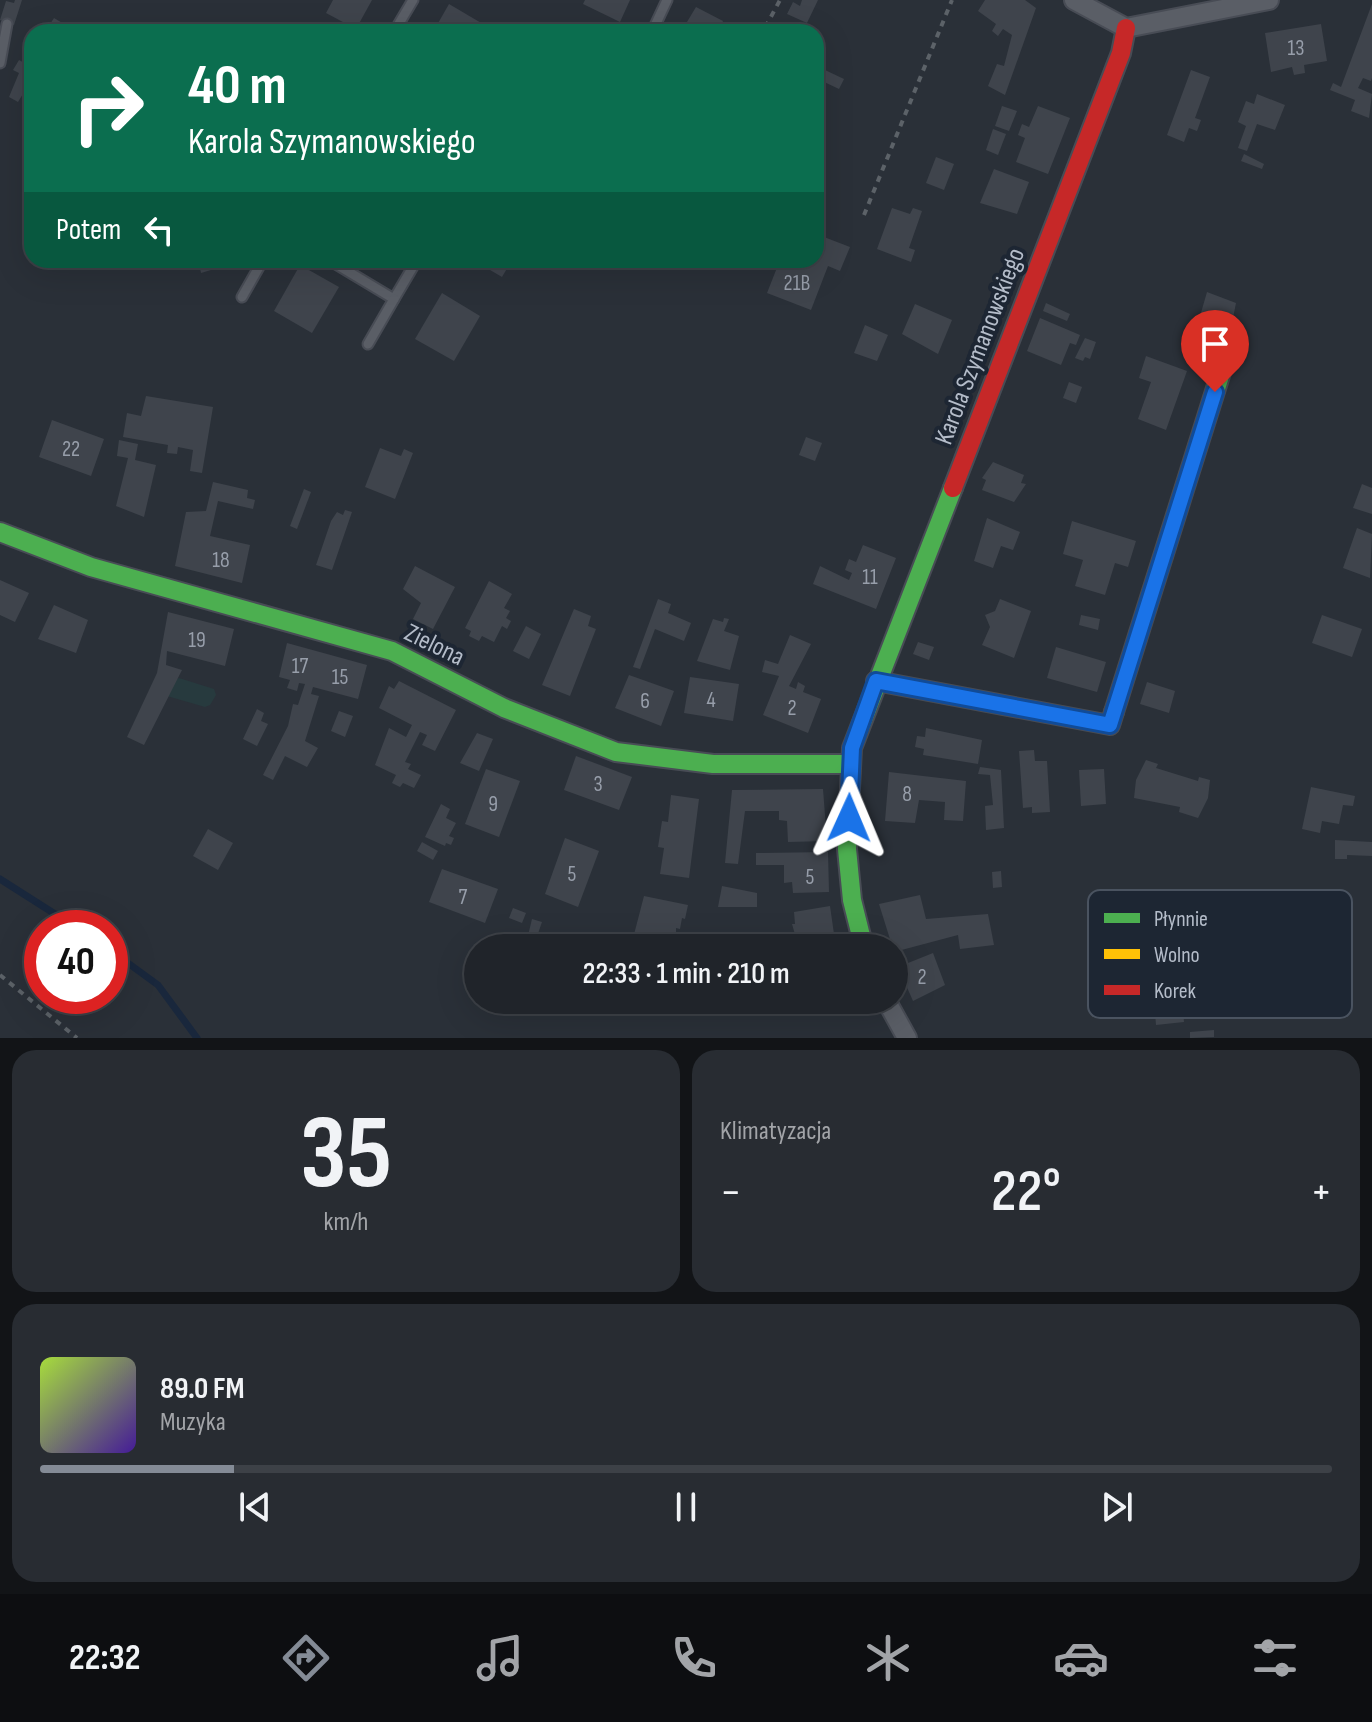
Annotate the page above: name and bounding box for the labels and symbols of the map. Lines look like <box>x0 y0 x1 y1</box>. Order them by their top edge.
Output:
house number: 13 <box>1288 35 1304 62</box>
street label: Karola Szymanowskiego <box>929 244 1032 449</box>
house number: 21B <box>784 270 810 297</box>
pin <box>1181 310 1249 392</box>
house number: 22 <box>62 436 80 463</box>
house number: 18 <box>212 547 230 574</box>
house number: 11 <box>862 564 878 591</box>
street label: Zielona <box>399 618 469 673</box>
house number: 19 <box>188 627 206 654</box>
house number: 17 <box>292 653 308 680</box>
house number: 15 <box>332 664 348 691</box>
house number: 4 <box>706 687 716 714</box>
house number: 6 <box>640 688 650 715</box>
house number: 2 <box>787 695 797 722</box>
house number: 3 <box>593 771 603 798</box>
position arrow <box>807 776 891 860</box>
house number: 8 <box>902 781 912 808</box>
house number: 9 <box>488 791 498 818</box>
house number: 5 <box>568 861 577 888</box>
house number: 5 <box>806 864 815 891</box>
house number: 7 <box>459 884 468 911</box>
legend <box>1088 890 1352 1018</box>
text: Płynnie <box>1154 906 1208 933</box>
speed limit sign: 40 <box>24 910 128 1014</box>
text: Wolno <box>1154 942 1200 969</box>
house number: 2 <box>917 964 927 991</box>
text: Korek <box>1154 978 1197 1005</box>

